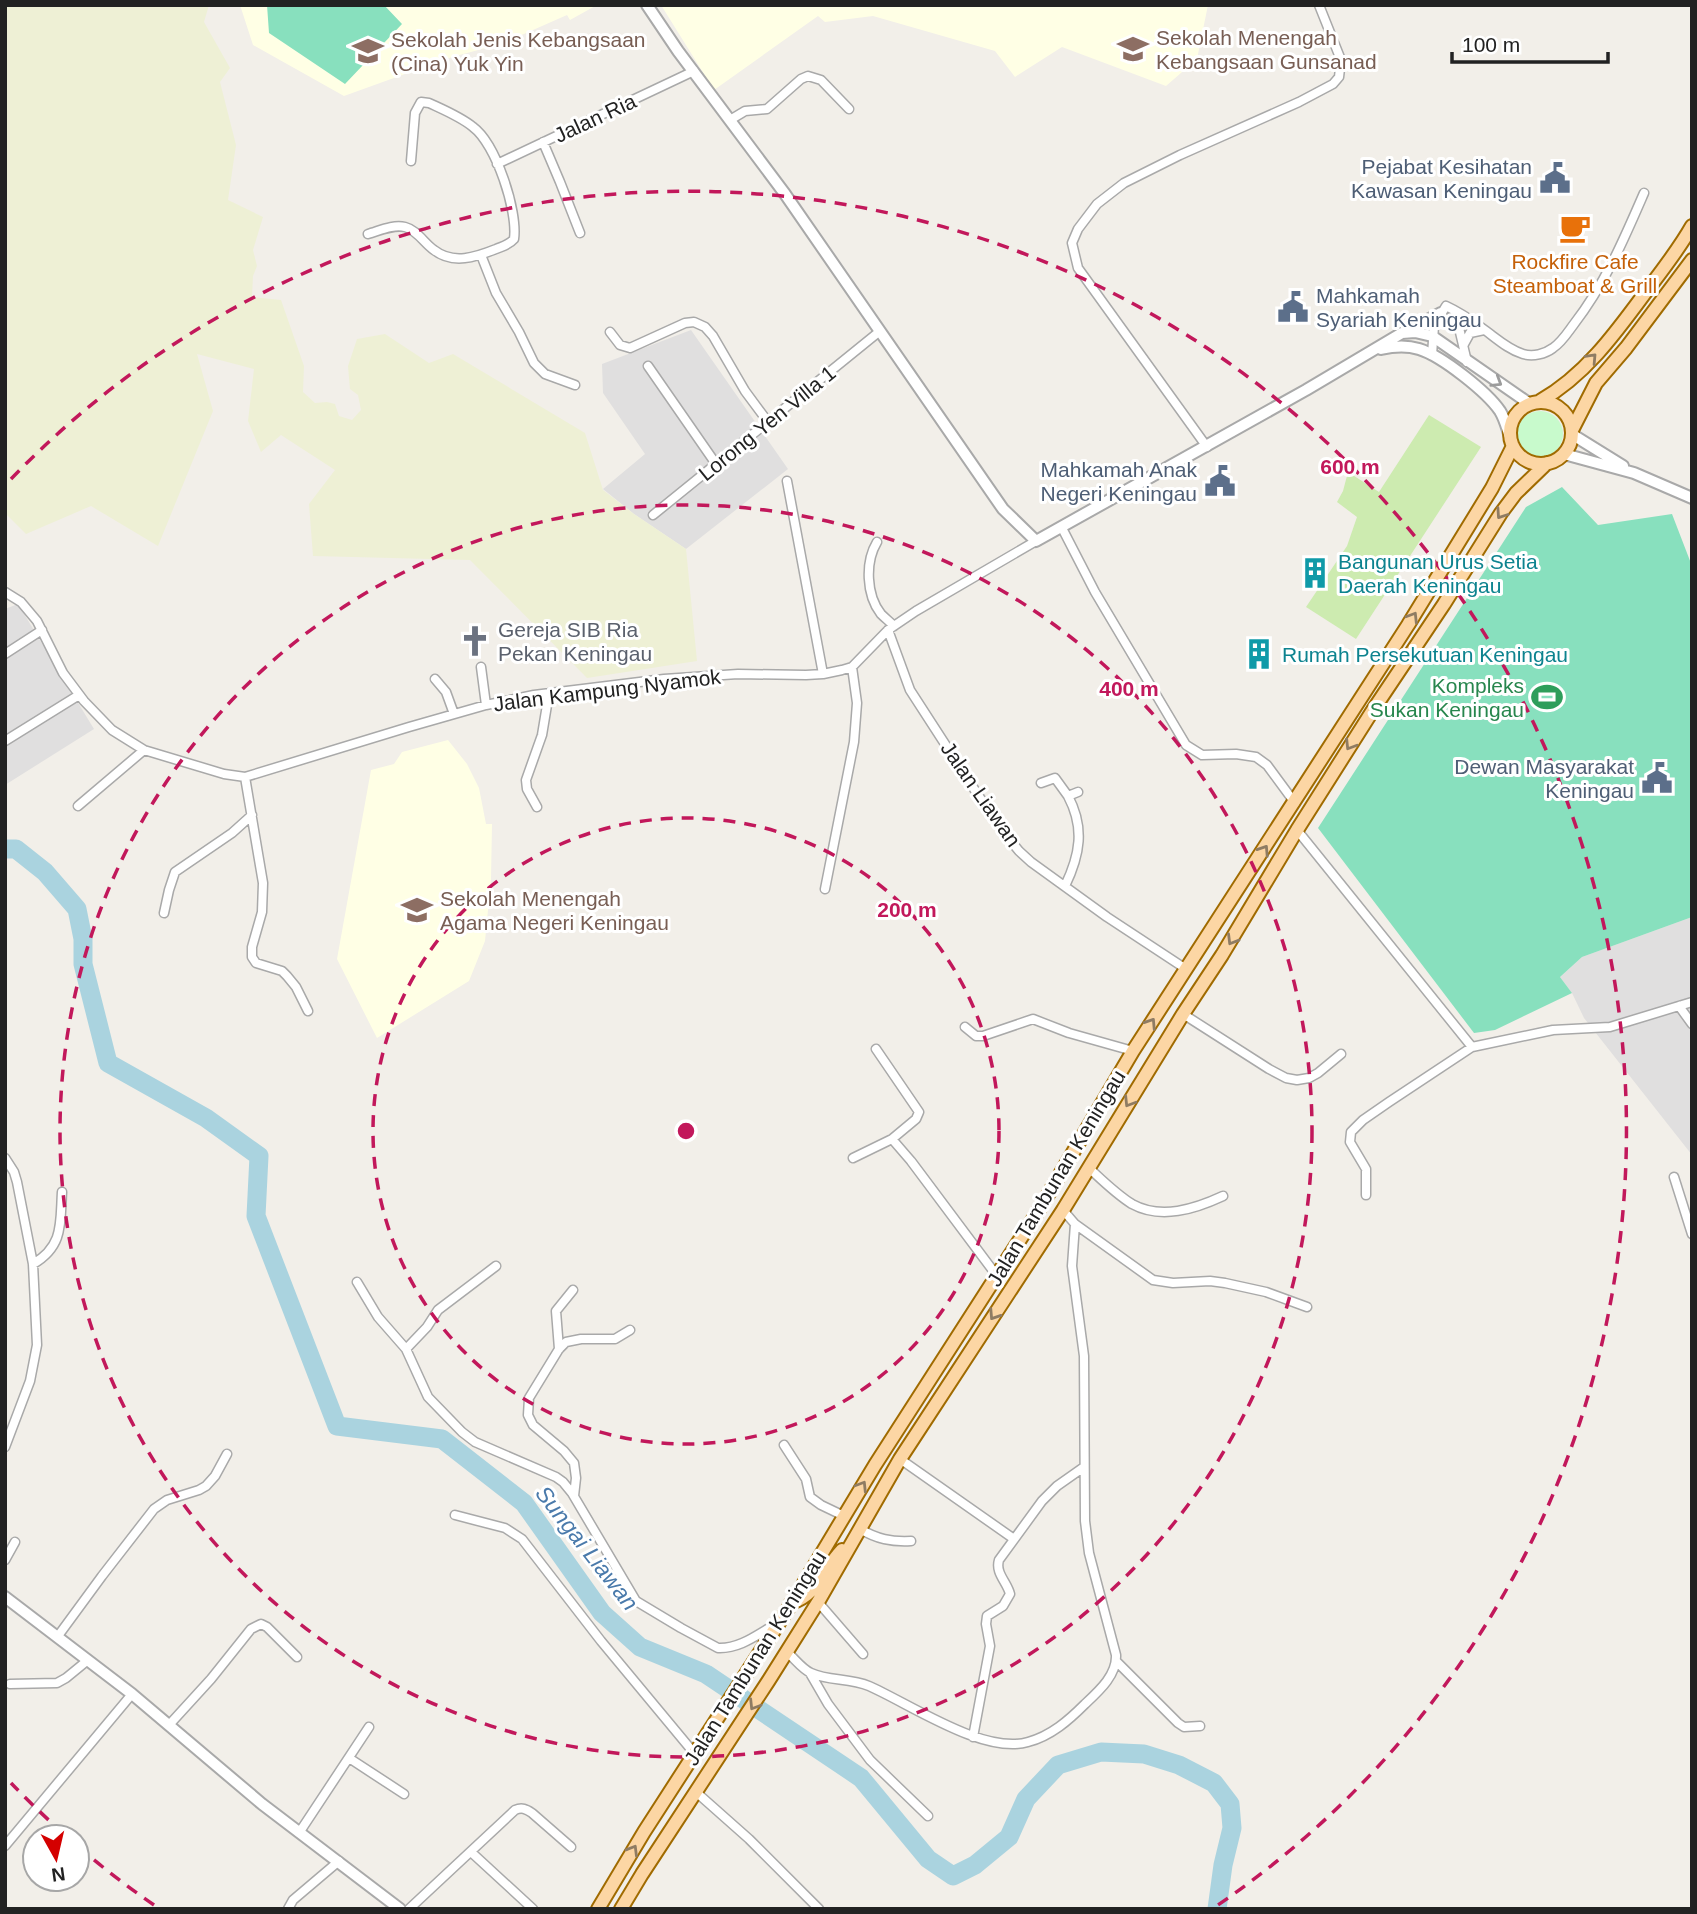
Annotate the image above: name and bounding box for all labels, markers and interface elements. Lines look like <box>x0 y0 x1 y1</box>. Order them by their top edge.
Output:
scale bar <box>1452 21 1608 65</box>
place label: Sekolah Menengah Kebangsaan Gunsanad <box>1156 26 1377 73</box>
place label: Sekolah Jenis Kebangsaan (Cina) Yuk Yin <box>391 28 646 75</box>
school or university icon: Sekolah Menengah Kebangsaan Gunsanad <box>1116 32 1150 66</box>
text: 100 m <box>1462 33 1520 56</box>
school or university icon: Sekolah Jenis Kebangsaan (Cina) Yuk Yin <box>351 34 385 68</box>
street label: Jalan Ria <box>550 89 640 147</box>
place label: Pejabat Kesihatan Kawasan Keningau <box>1351 155 1532 202</box>
public building icon: Pejabat Kesihatan Kawasan Keningau <box>1538 161 1572 195</box>
cafe icon: Rockfire Cafe Steamboat & Grill <box>1558 211 1592 245</box>
place label: Rockfire Cafe Steamboat & Grill <box>1493 250 1657 297</box>
place label: Mahkamah Syariah Keningau <box>1316 284 1482 331</box>
public building icon: Mahkamah Syariah Keningau <box>1276 290 1310 324</box>
one-way arrow <box>1584 353 1596 366</box>
street label: Lorong Yen Villa 1 <box>694 361 840 485</box>
one-way arrow <box>1489 373 1502 386</box>
text: 600 m <box>1320 455 1380 478</box>
place label: Mahkamah Anak Negeri Keningau <box>1041 458 1197 505</box>
public building icon: Mahkamah Anak Negeri Keningau <box>1203 464 1237 498</box>
one-way arrow <box>1497 506 1509 519</box>
place label: Bangunan Urus Setia Daerah Keningau <box>1338 550 1538 597</box>
building icon: Bangunan Urus Setia Daerah Keningau <box>1298 556 1332 590</box>
one-way arrow <box>1404 612 1417 625</box>
place label: Gereja SIB Ria Pekan Keningau <box>498 618 652 665</box>
church icon: Gereja SIB Ria Pekan Keningau <box>458 624 492 658</box>
building icon: Rumah Persekutuan Keningau <box>1242 637 1276 671</box>
place label: Rumah Persekutuan Keningau <box>1282 643 1568 666</box>
street label: Jalan Kampung Nyamok <box>492 665 722 715</box>
place label: Kompleks Sukan Keningau <box>1370 674 1524 721</box>
text: 400 m <box>1099 677 1159 700</box>
sports icon: Kompleks Sukan Keningau <box>1530 680 1564 714</box>
street label: Jalan Liawan <box>936 737 1026 851</box>
one-way arrow <box>1346 738 1359 751</box>
place label: Dewan Masyarakat Keningau <box>1454 755 1634 802</box>
public building icon: Dewan Masyarakat Keningau <box>1640 761 1674 795</box>
one-way arrow <box>1255 845 1268 858</box>
place label: Sekolah Menengah Agama Negeri Keningau <box>440 887 669 934</box>
school or university icon: Sekolah Menengah Agama Negeri Keningau <box>400 893 434 927</box>
text: 200 m <box>877 898 937 921</box>
one-way arrow <box>1227 932 1240 945</box>
one-way arrow <box>1143 1018 1156 1031</box>
street label: Jalan Tambunan Keningau <box>982 1066 1130 1290</box>
one-way arrow <box>1124 1094 1137 1107</box>
centre of rings <box>674 1119 698 1143</box>
one-way arrow <box>990 1308 1003 1321</box>
water label: Sungai Liawan <box>530 1481 644 1615</box>
one-way arrow <box>854 1481 867 1494</box>
street label: Jalan Tambunan Keningau <box>679 1547 831 1769</box>
one-way arrow <box>749 1697 762 1710</box>
north arrow <box>21 1823 91 1893</box>
one-way arrow <box>625 1845 638 1858</box>
text: N <box>50 1863 67 1886</box>

